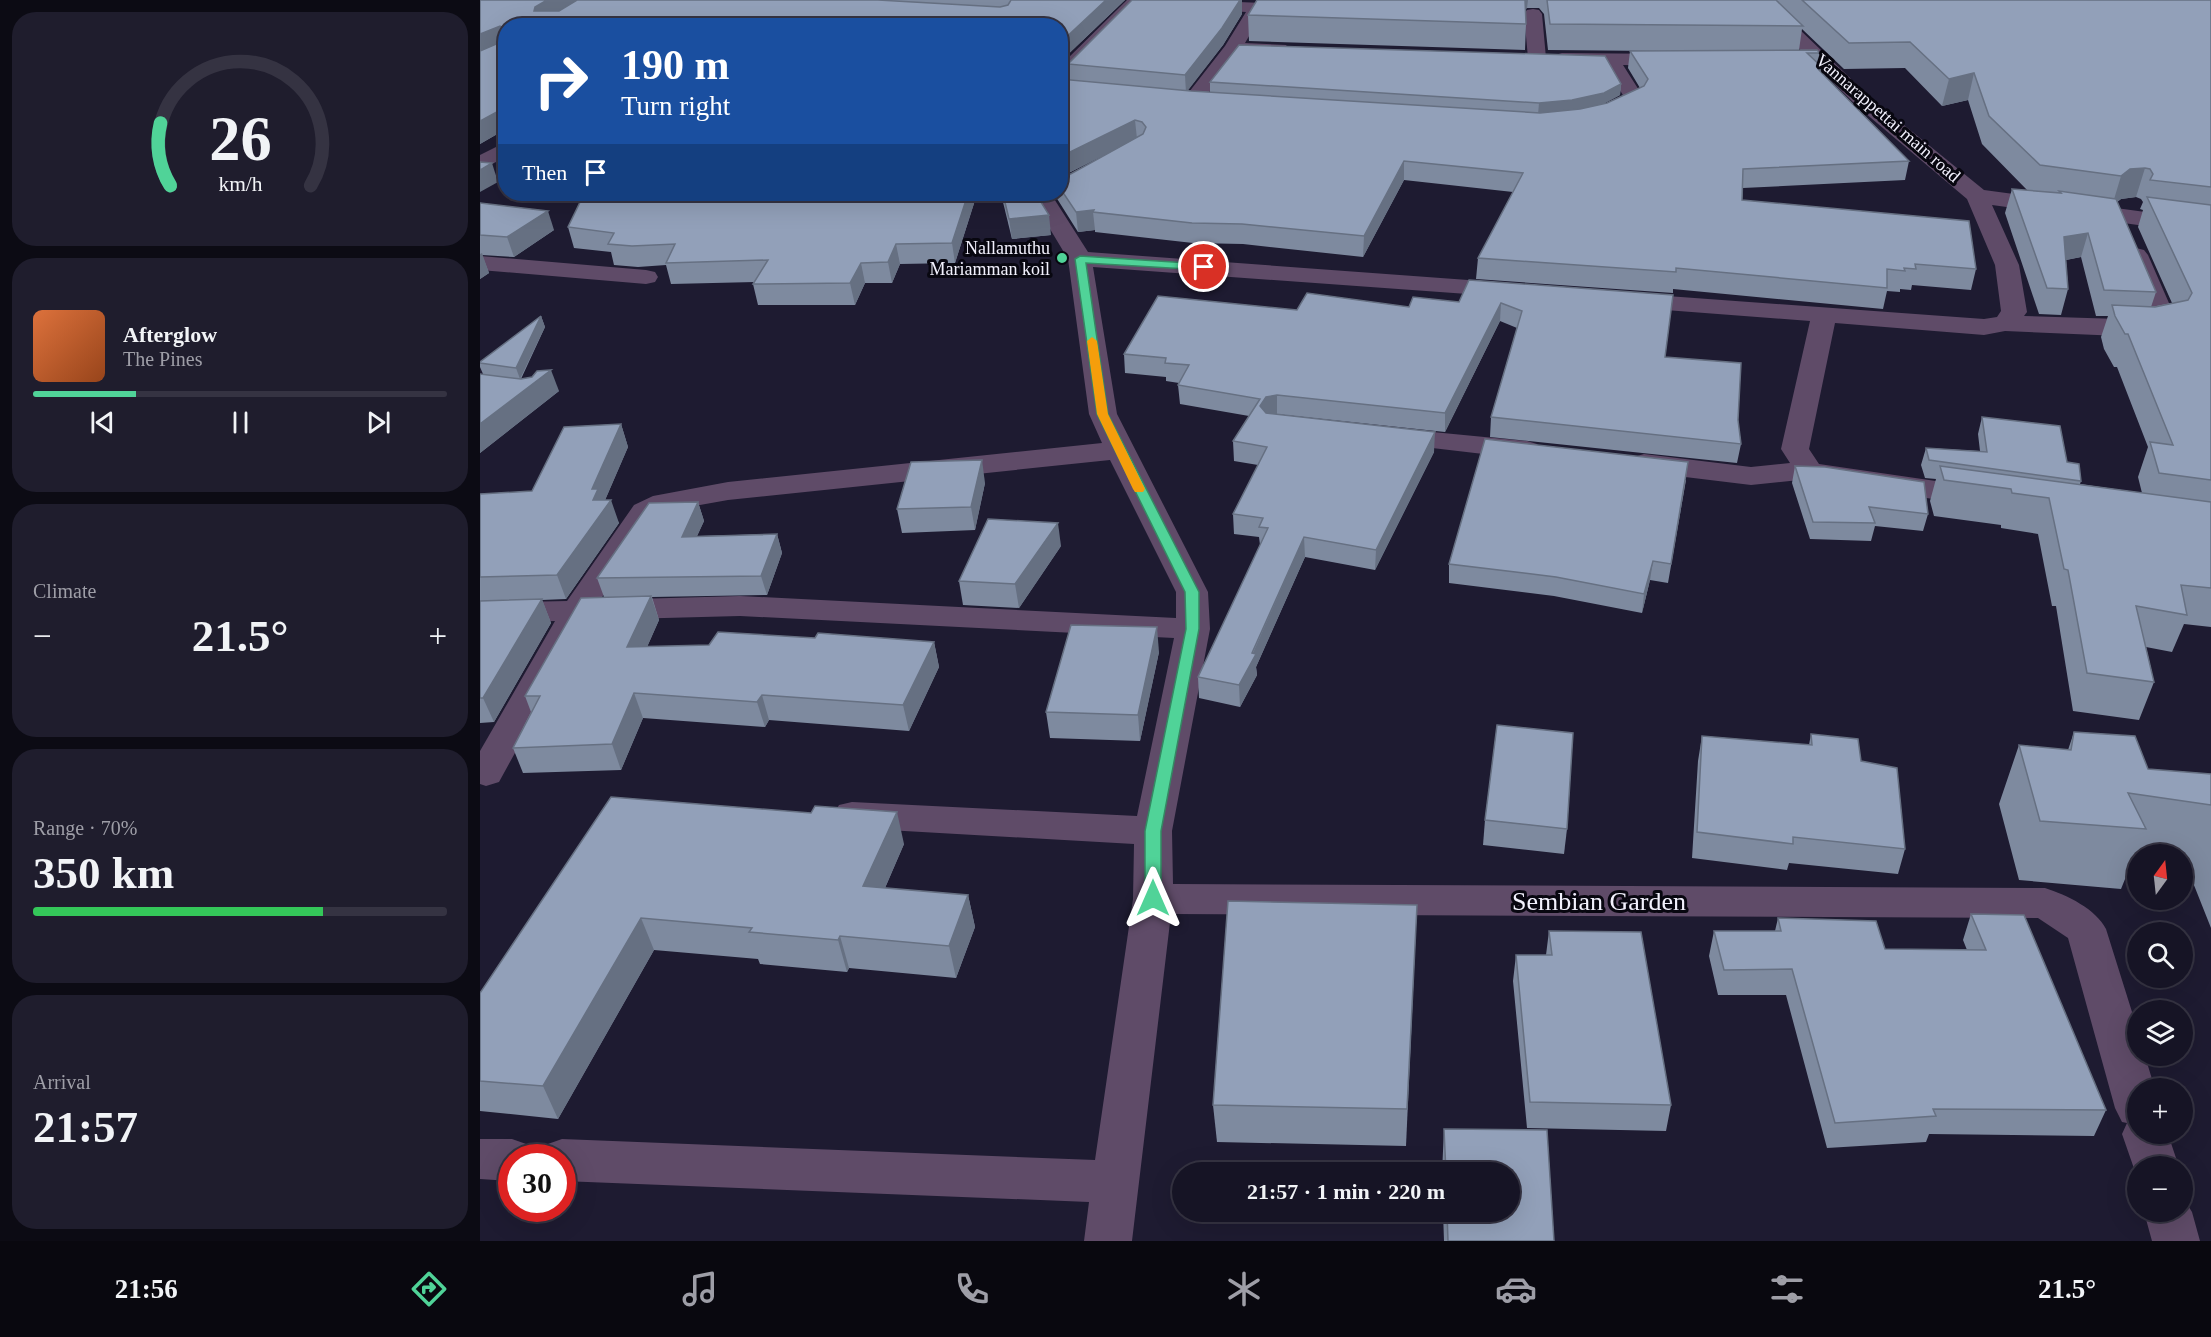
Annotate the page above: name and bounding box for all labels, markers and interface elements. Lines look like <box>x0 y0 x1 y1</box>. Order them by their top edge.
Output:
icon: right <box>522 42 600 120</box>
text: 190 m <box>621 42 730 88</box>
street label: Vannarappettai main road <box>1812 50 1964 186</box>
text: Turn right <box>621 91 730 121</box>
text: 26 <box>209 104 271 173</box>
icon: arrive <box>579 156 612 189</box>
text: Then <box>522 160 567 185</box>
text: km/h <box>218 172 262 196</box>
place label: Nallamuthu Mariamman koil <box>930 238 1050 279</box>
pin <box>1178 241 1229 292</box>
icon: arrive <box>1187 250 1220 283</box>
marker: Nallamuthu Mariamman koil <box>1055 251 1069 265</box>
text: Afterglow <box>123 322 217 347</box>
text: The Pines <box>123 348 202 370</box>
icon: previous <box>86 406 119 439</box>
icon: pause <box>224 406 257 439</box>
icon: next <box>362 406 395 439</box>
text: Climate <box>33 580 96 602</box>
text: 21.5° <box>192 611 288 661</box>
text: − <box>33 618 52 654</box>
text: + <box>428 618 447 654</box>
text: Range · 70% <box>33 817 137 839</box>
north arrow <box>2127 844 2193 910</box>
map controls <box>2127 844 2193 1222</box>
text: 350 km <box>33 848 174 898</box>
position arrow <box>1121 866 1185 930</box>
street label: Sembian Garden <box>1512 887 1686 916</box>
button: search <box>2127 922 2193 988</box>
button: layers <box>2127 1000 2193 1066</box>
text: Arrival <box>33 1071 91 1093</box>
button: + <box>2127 1078 2193 1144</box>
text: 21:57 <box>33 1102 138 1152</box>
speed limit sign: 30 <box>498 1144 576 1222</box>
button: − <box>2127 1156 2193 1222</box>
text: 21:57 · 1 min · 220 m <box>1247 1179 1445 1204</box>
icon: directions <box>408 1268 450 1310</box>
icon: music <box>679 1268 721 1310</box>
icon: phone <box>951 1268 993 1310</box>
icon: climate <box>1223 1268 1265 1310</box>
icon: car <box>1495 1268 1537 1310</box>
icon: filters <box>1766 1268 1808 1310</box>
text: 21:56 <box>115 1274 178 1304</box>
text: 21.5° <box>2038 1274 2096 1304</box>

